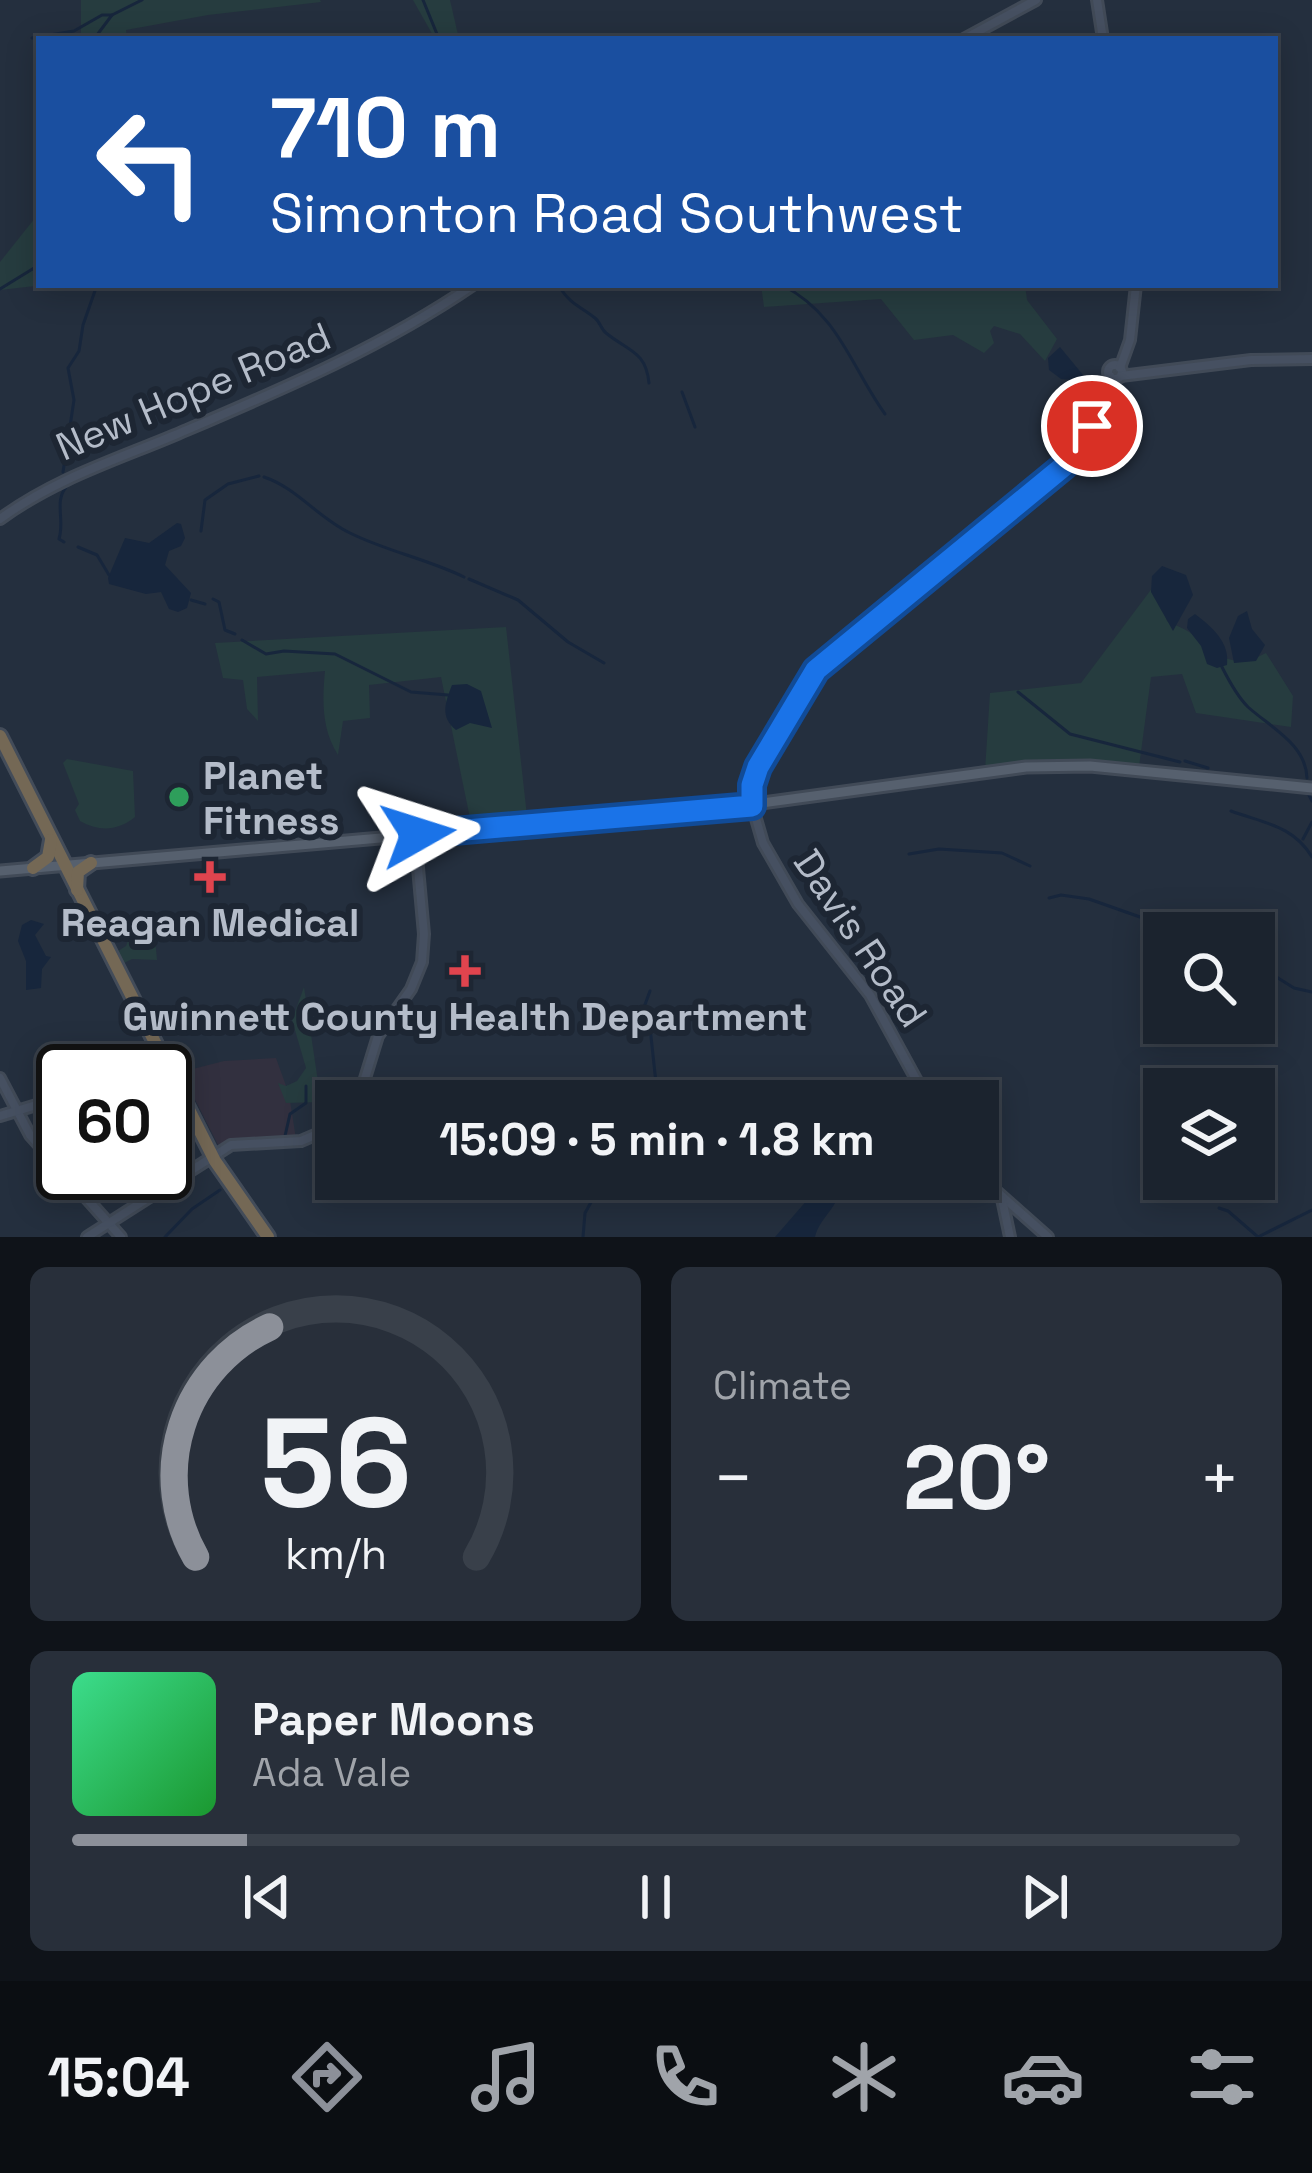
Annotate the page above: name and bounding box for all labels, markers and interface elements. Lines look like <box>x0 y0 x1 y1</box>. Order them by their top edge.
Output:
text: 710 m <box>270 74 501 182</box>
icon: left <box>72 84 228 240</box>
text: Simonton Road Southwest <box>270 179 964 248</box>
street label: New Hope Road <box>49 312 338 471</box>
pin <box>1041 375 1143 477</box>
icon: arrive <box>1059 393 1125 459</box>
place label: Planet Fitness <box>203 751 339 845</box>
position arrow <box>355 771 481 897</box>
marker: Planet Fitness <box>166 784 192 810</box>
street label: Davis Road <box>783 840 938 1037</box>
marker: Reagan Medical <box>194 861 226 893</box>
place label: Reagan Medical <box>61 898 359 947</box>
map controls <box>1143 912 1275 1200</box>
button: search <box>1143 912 1275 1044</box>
marker: Gwinnett County Health Department <box>449 955 481 987</box>
place label: Gwinnett County Health Department <box>123 992 807 1041</box>
speed limit sign: 60 <box>36 1044 192 1200</box>
button: layers <box>1143 1068 1275 1200</box>
text: 15:09 · 5 min · 1.8 km <box>439 1111 875 1168</box>
text: Climate <box>713 1361 852 1410</box>
text: 56 <box>259 1383 412 1542</box>
text: 20° <box>903 1420 1050 1535</box>
text: − <box>713 1436 754 1520</box>
text: + <box>1199 1436 1240 1520</box>
text: km/h <box>284 1527 387 1582</box>
text: Paper Moons <box>252 1691 535 1748</box>
text: Ada Vale <box>252 1748 411 1797</box>
icon: previous <box>234 1864 300 1930</box>
icon: pause <box>623 1864 689 1930</box>
icon: next <box>1012 1864 1078 1930</box>
icon: directions <box>285 2035 369 2119</box>
icon: music <box>464 2035 548 2119</box>
icon: phone <box>643 2035 727 2119</box>
icon: climate <box>822 2035 906 2119</box>
icon: car <box>1001 2035 1085 2119</box>
icon: filters <box>1180 2035 1264 2119</box>
text: 15:04 <box>48 2043 190 2112</box>

